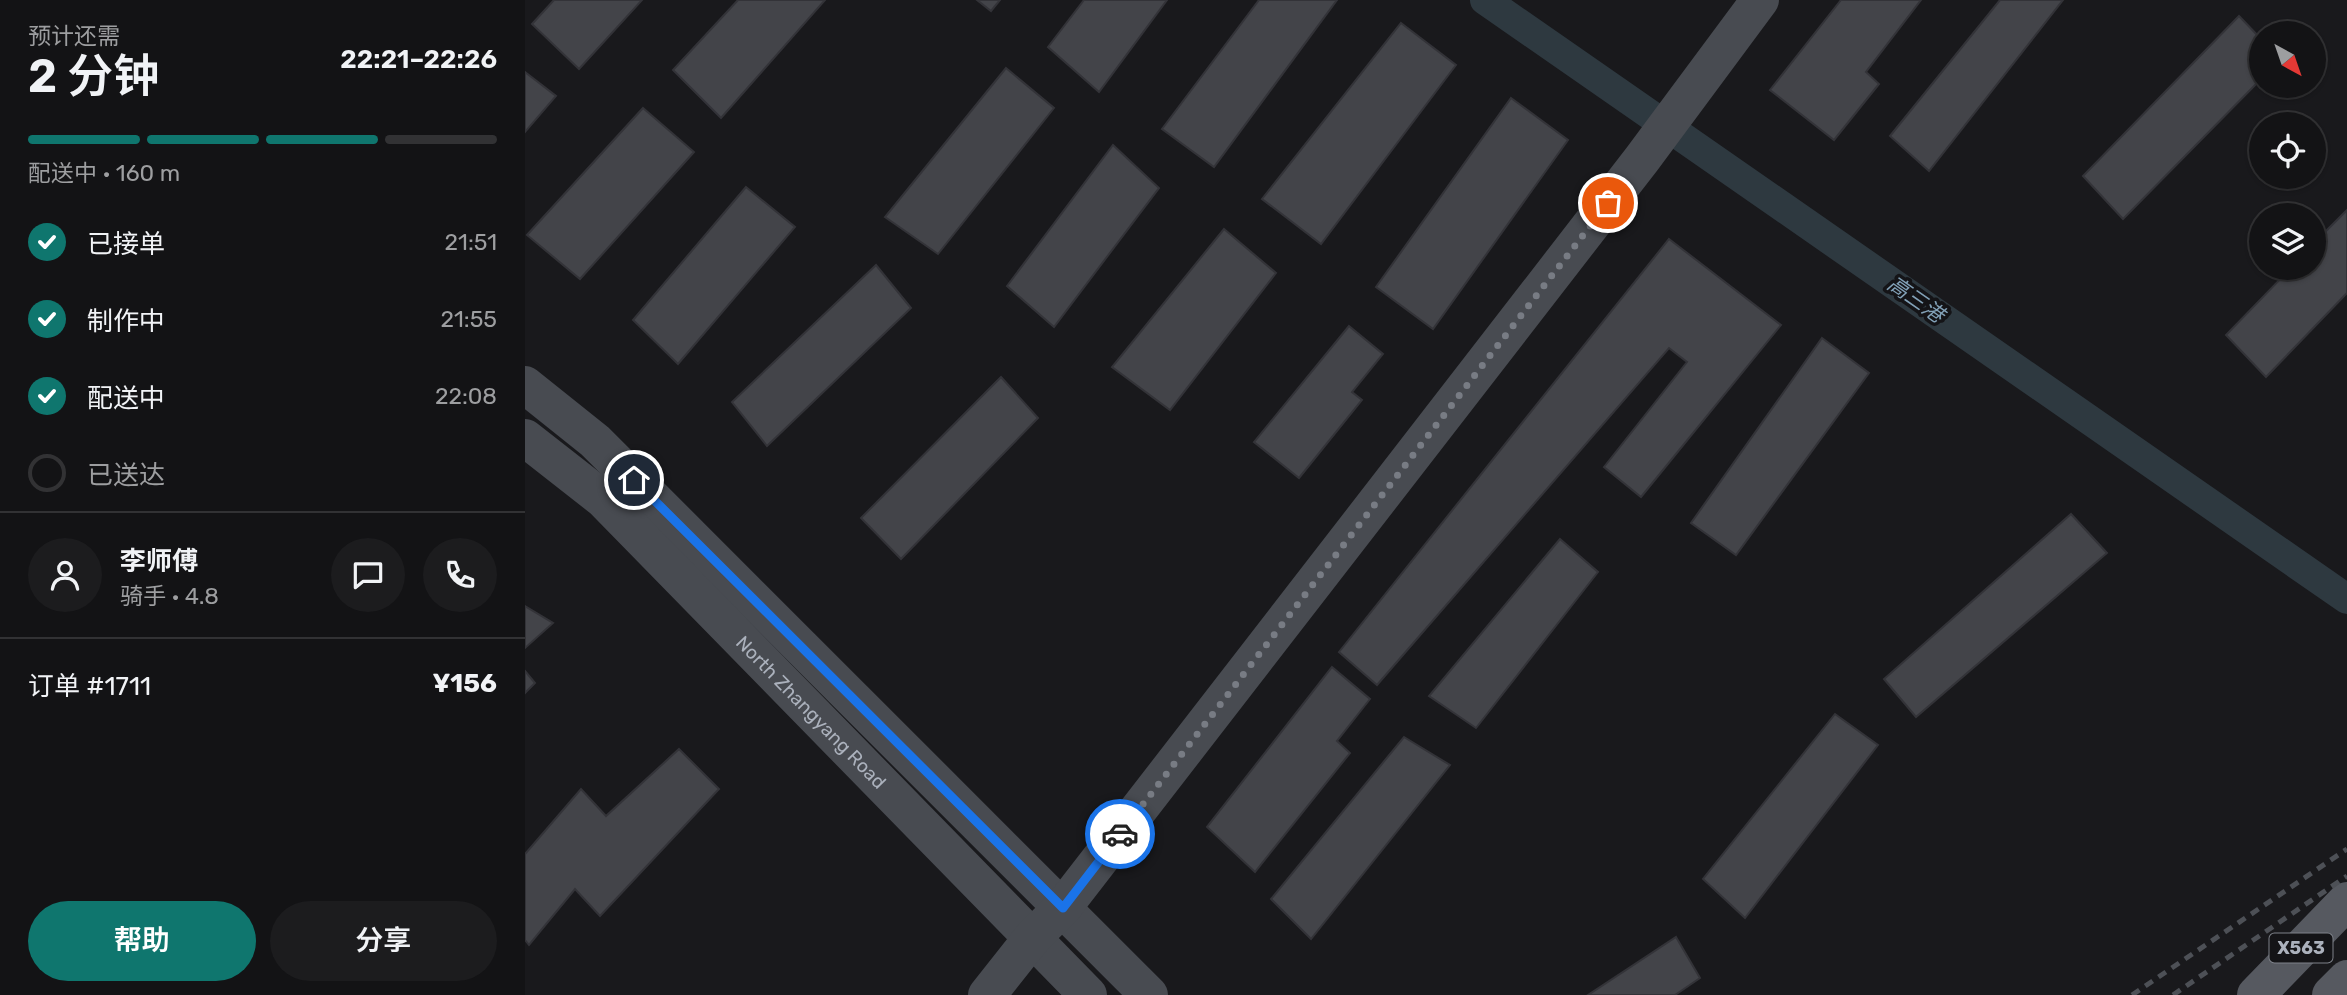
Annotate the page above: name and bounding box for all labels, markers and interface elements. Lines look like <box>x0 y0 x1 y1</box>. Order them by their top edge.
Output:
north arrow <box>2249 21 2326 98</box>
map controls <box>2249 21 2326 280</box>
text: 预计还需 <box>28 22 120 50</box>
text: 22:21–22:26 <box>340 44 497 75</box>
text: 2 分钟 <box>28 49 159 104</box>
button: locate <box>2249 112 2326 189</box>
text: 配送中 · 160 m <box>28 159 180 187</box>
pin <box>1578 173 1638 233</box>
icon: bag <box>1589 184 1627 222</box>
button: layers <box>2249 203 2326 280</box>
icon: check <box>28 223 66 261</box>
text: 21:51 <box>445 228 497 256</box>
text: 已接单 <box>87 229 165 260</box>
water label: 高三港 <box>1883 271 1951 329</box>
icon: check <box>28 300 66 338</box>
text: 21:55 <box>440 305 497 333</box>
text: 制作中 <box>87 306 165 337</box>
icon: check <box>28 377 66 415</box>
text: 22:08 <box>435 382 497 410</box>
text: 配送中 <box>87 383 165 414</box>
pin <box>604 450 664 510</box>
text: 已送达 <box>87 460 165 491</box>
icon: home <box>615 461 653 499</box>
button: person <box>28 538 102 612</box>
button: chat <box>331 538 405 612</box>
button: phone <box>423 538 497 612</box>
text: 李师傅 <box>120 546 198 577</box>
text: 骑手 · 4.8 <box>120 582 219 610</box>
street label: North Zhangyang Road <box>732 631 891 793</box>
text: ¥156 <box>432 668 497 699</box>
text: 订单 #1711 <box>28 671 151 702</box>
courier <box>1085 799 1155 869</box>
icon: car <box>1101 815 1139 853</box>
button: 帮助 <box>28 901 256 981</box>
button: 分享 <box>270 901 497 981</box>
road number: X563 <box>2269 933 2333 962</box>

